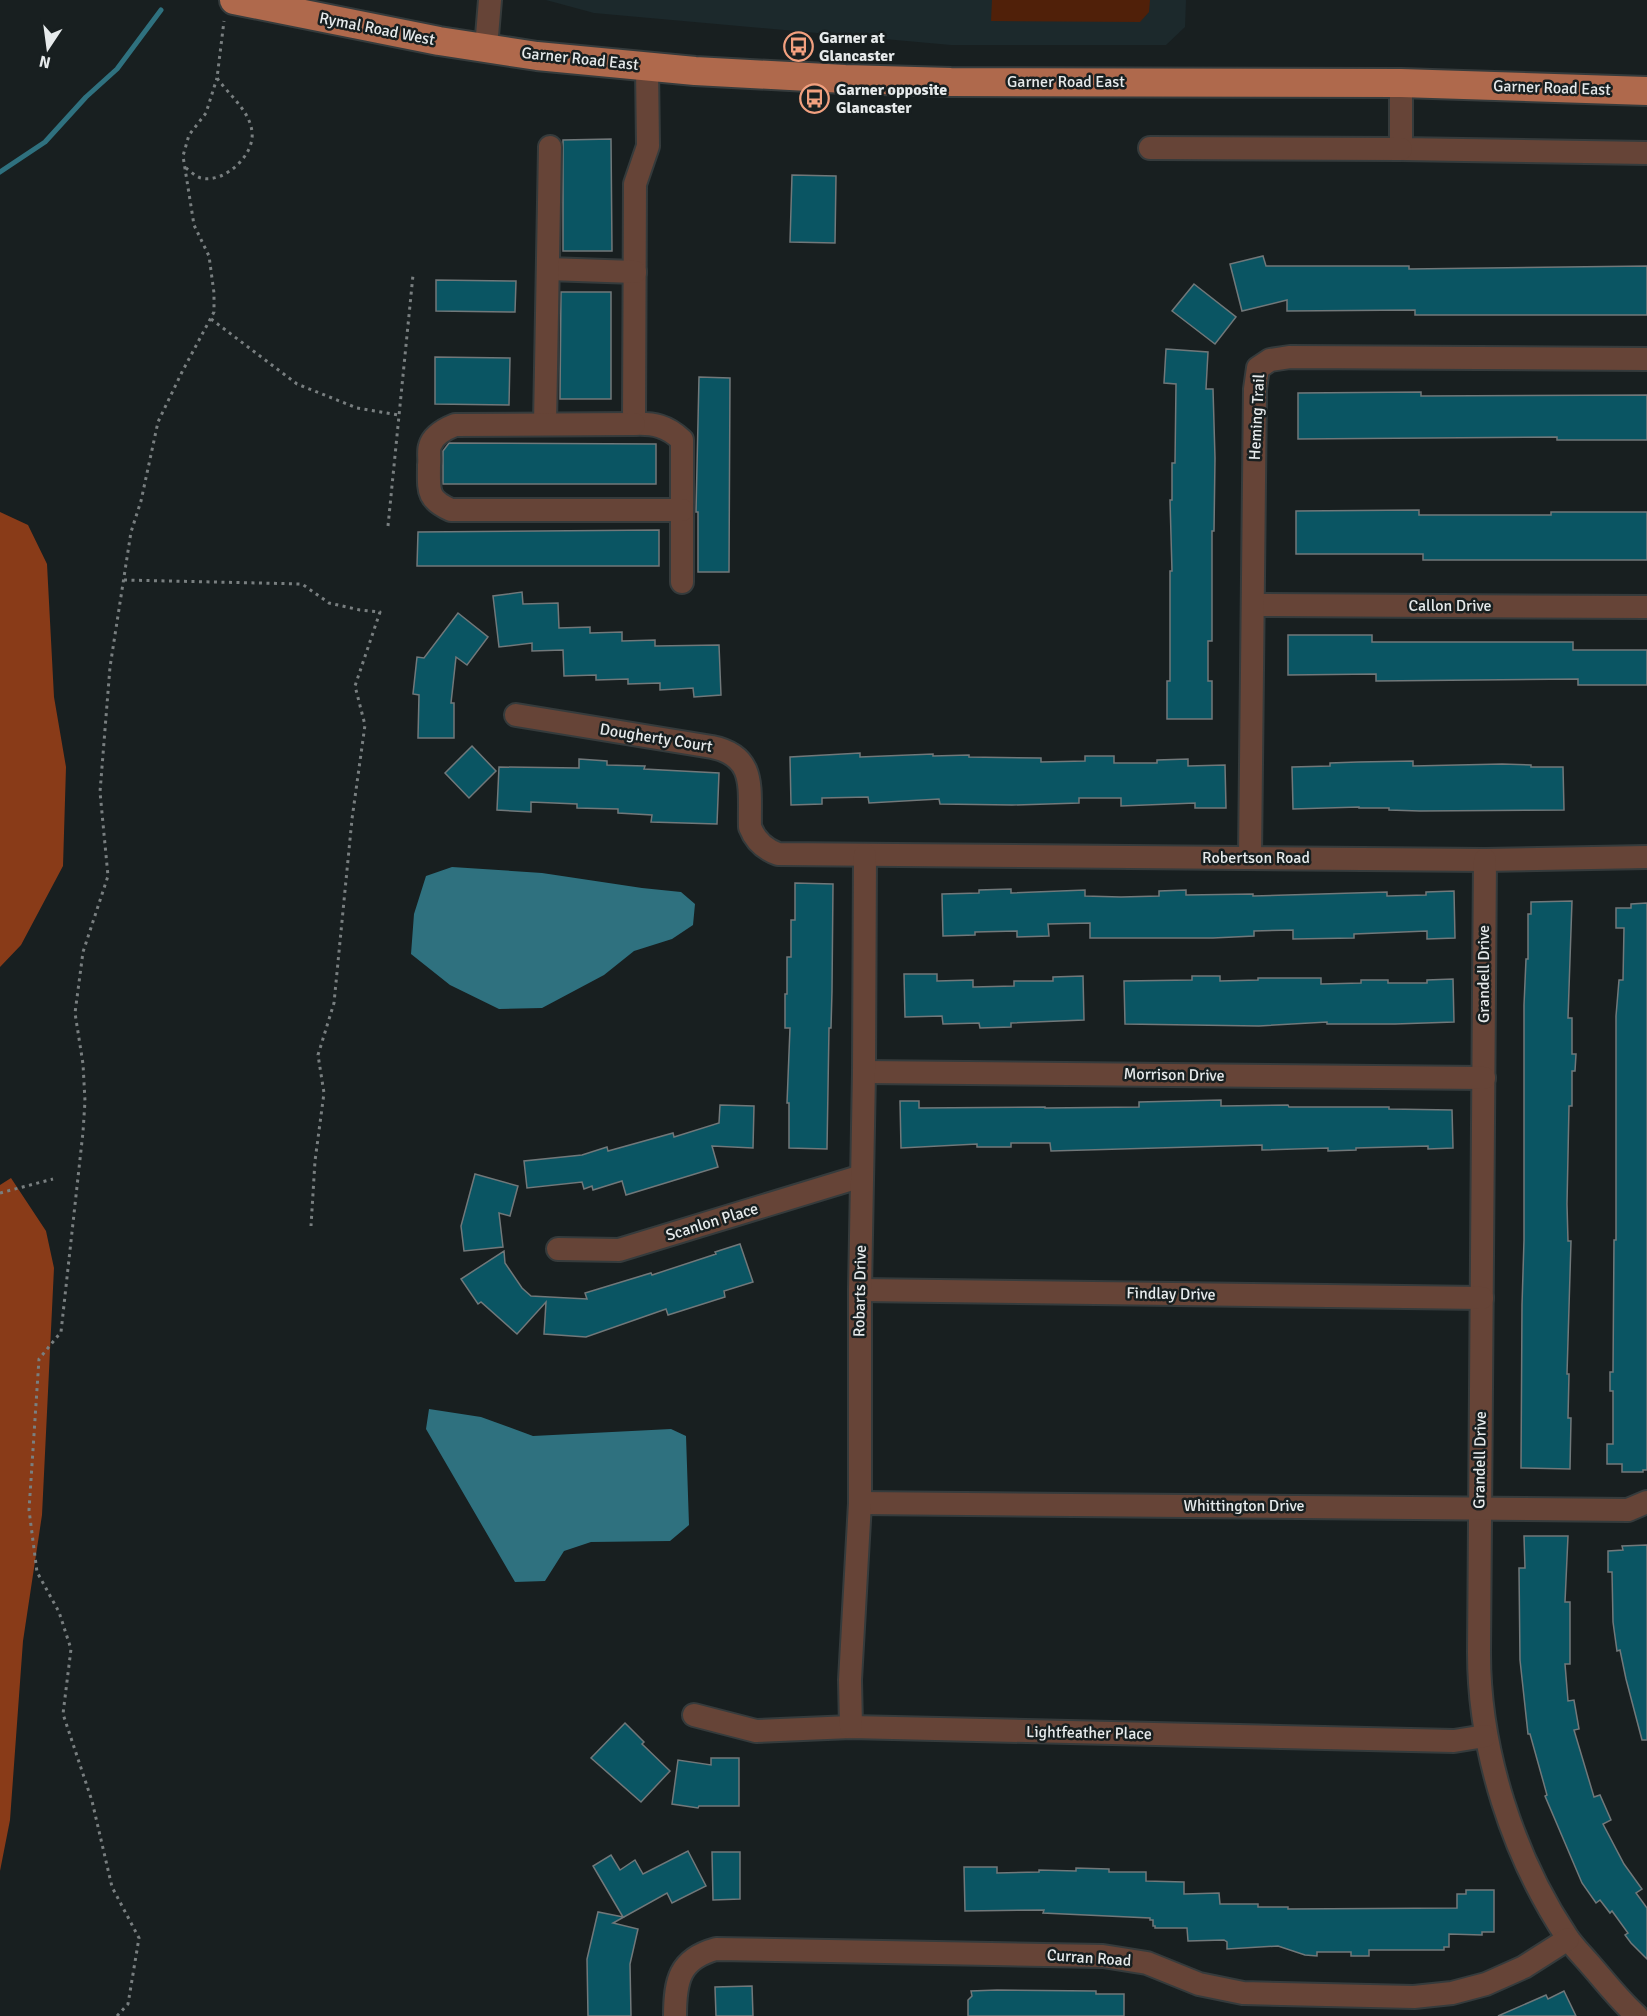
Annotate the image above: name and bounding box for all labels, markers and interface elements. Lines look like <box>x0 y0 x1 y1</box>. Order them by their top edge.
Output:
street label: Rymal Road West <box>317 8 437 50</box>
north arrow <box>18 18 78 78</box>
place label: Garner at Glancaster <box>819 28 895 66</box>
bus stop icon: Garner at Glancaster <box>782 31 814 63</box>
street label: Garner Road East <box>520 43 640 75</box>
text: N <box>37 51 53 73</box>
street label: Garner Road East <box>1007 72 1125 92</box>
street label: Garner Road East <box>1493 76 1612 100</box>
place label: Garner opposite Glancaster <box>836 80 947 118</box>
bus stop icon: Garner opposite Glancaster <box>799 83 831 115</box>
street label: Heming Trail <box>1245 373 1269 461</box>
street label: Callon Drive <box>1408 596 1492 616</box>
street label: Dougherty Court <box>598 719 714 757</box>
street label: Robertson Road <box>1202 848 1310 868</box>
street label: Grandell Drive <box>1474 925 1494 1023</box>
street label: Morrison Drive <box>1123 1064 1225 1086</box>
street label: Scanlon Place <box>663 1198 761 1246</box>
street label: Robarts Drive <box>849 1245 871 1337</box>
street label: Findlay Drive <box>1126 1283 1216 1305</box>
street label: Grandell Drive <box>1469 1411 1491 1509</box>
street label: Whittington Drive <box>1183 1496 1305 1516</box>
street label: Lightfeather Place <box>1026 1722 1152 1744</box>
street label: Curran Road <box>1046 1945 1132 1971</box>

